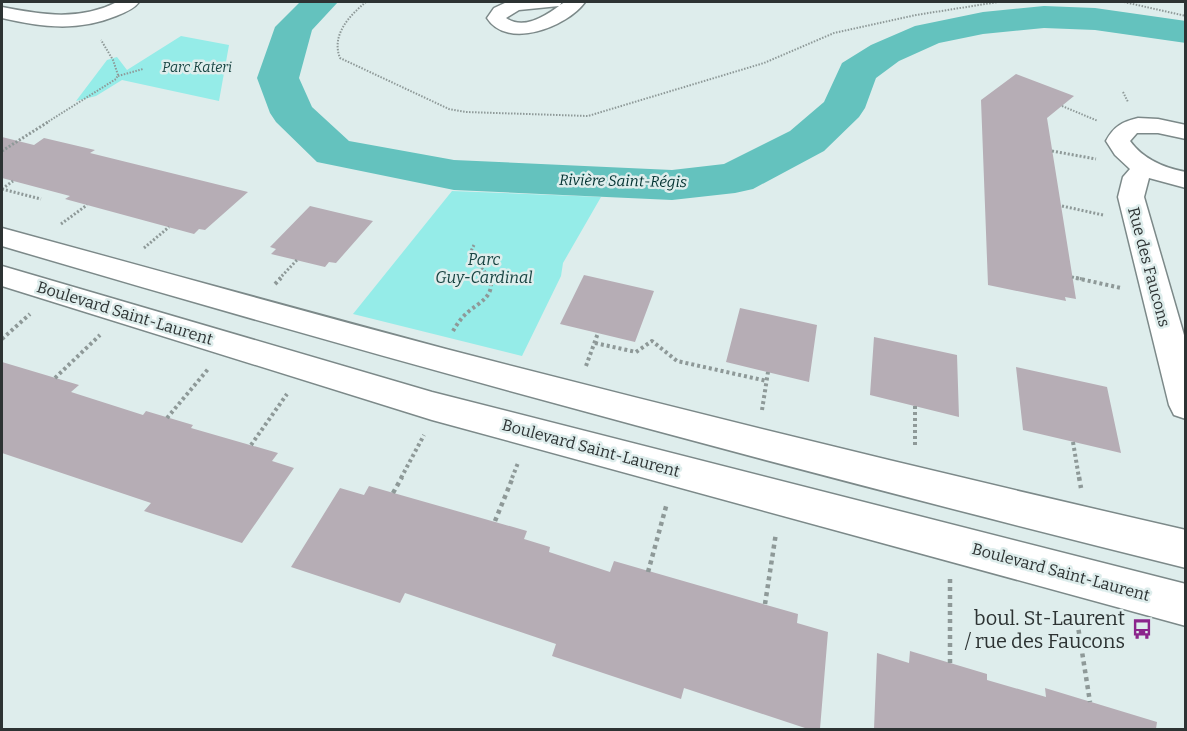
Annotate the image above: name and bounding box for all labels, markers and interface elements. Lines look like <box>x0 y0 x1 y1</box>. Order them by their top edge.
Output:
park label: Parc Kateri <box>162 59 232 76</box>
water label: Rivière Saint-Régis <box>559 171 687 191</box>
street label: Rue des Faucons <box>1124 205 1174 329</box>
park label: Parc Guy-Cardinal <box>435 250 533 287</box>
street label: Boulevard Saint-Laurent <box>35 277 216 349</box>
street label: Boulevard Saint-Laurent <box>500 415 682 481</box>
street label: Boulevard Saint-Laurent <box>970 539 1152 605</box>
place label: boul. St-Laurent / rue des Faucons <box>965 606 1125 653</box>
bus stop icon: boul. St-Laurent / rue des Faucons <box>1130 617 1154 641</box>

